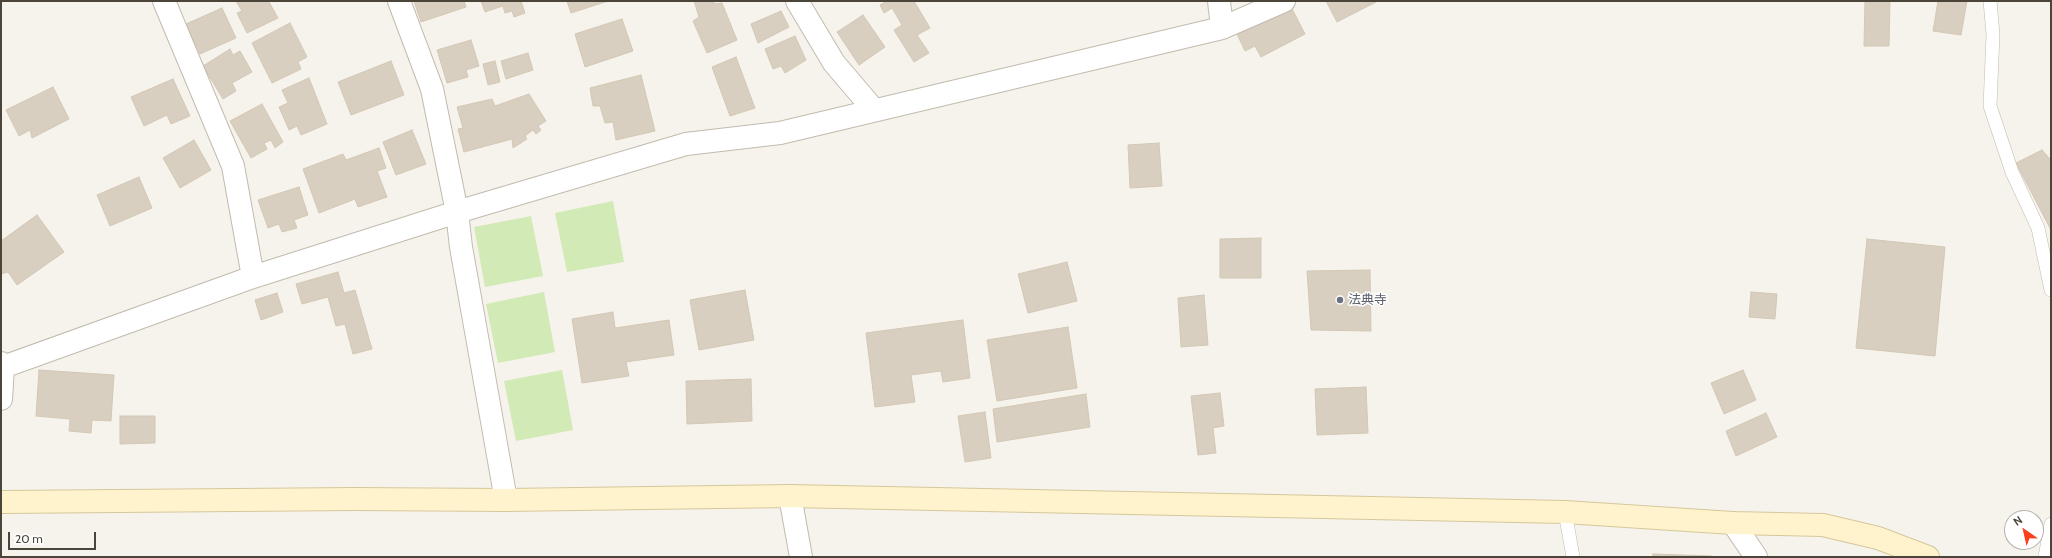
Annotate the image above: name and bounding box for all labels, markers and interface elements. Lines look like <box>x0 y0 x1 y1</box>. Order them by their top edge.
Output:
place label: 法典寺 <box>1348 292 1387 308</box>
marker: 法典寺 <box>1335 295 1345 305</box>
north arrow <box>2004 510 2044 550</box>
text: N <box>2011 513 2025 529</box>
scale bar <box>10 524 98 550</box>
text: 20 m <box>15 531 43 546</box>

